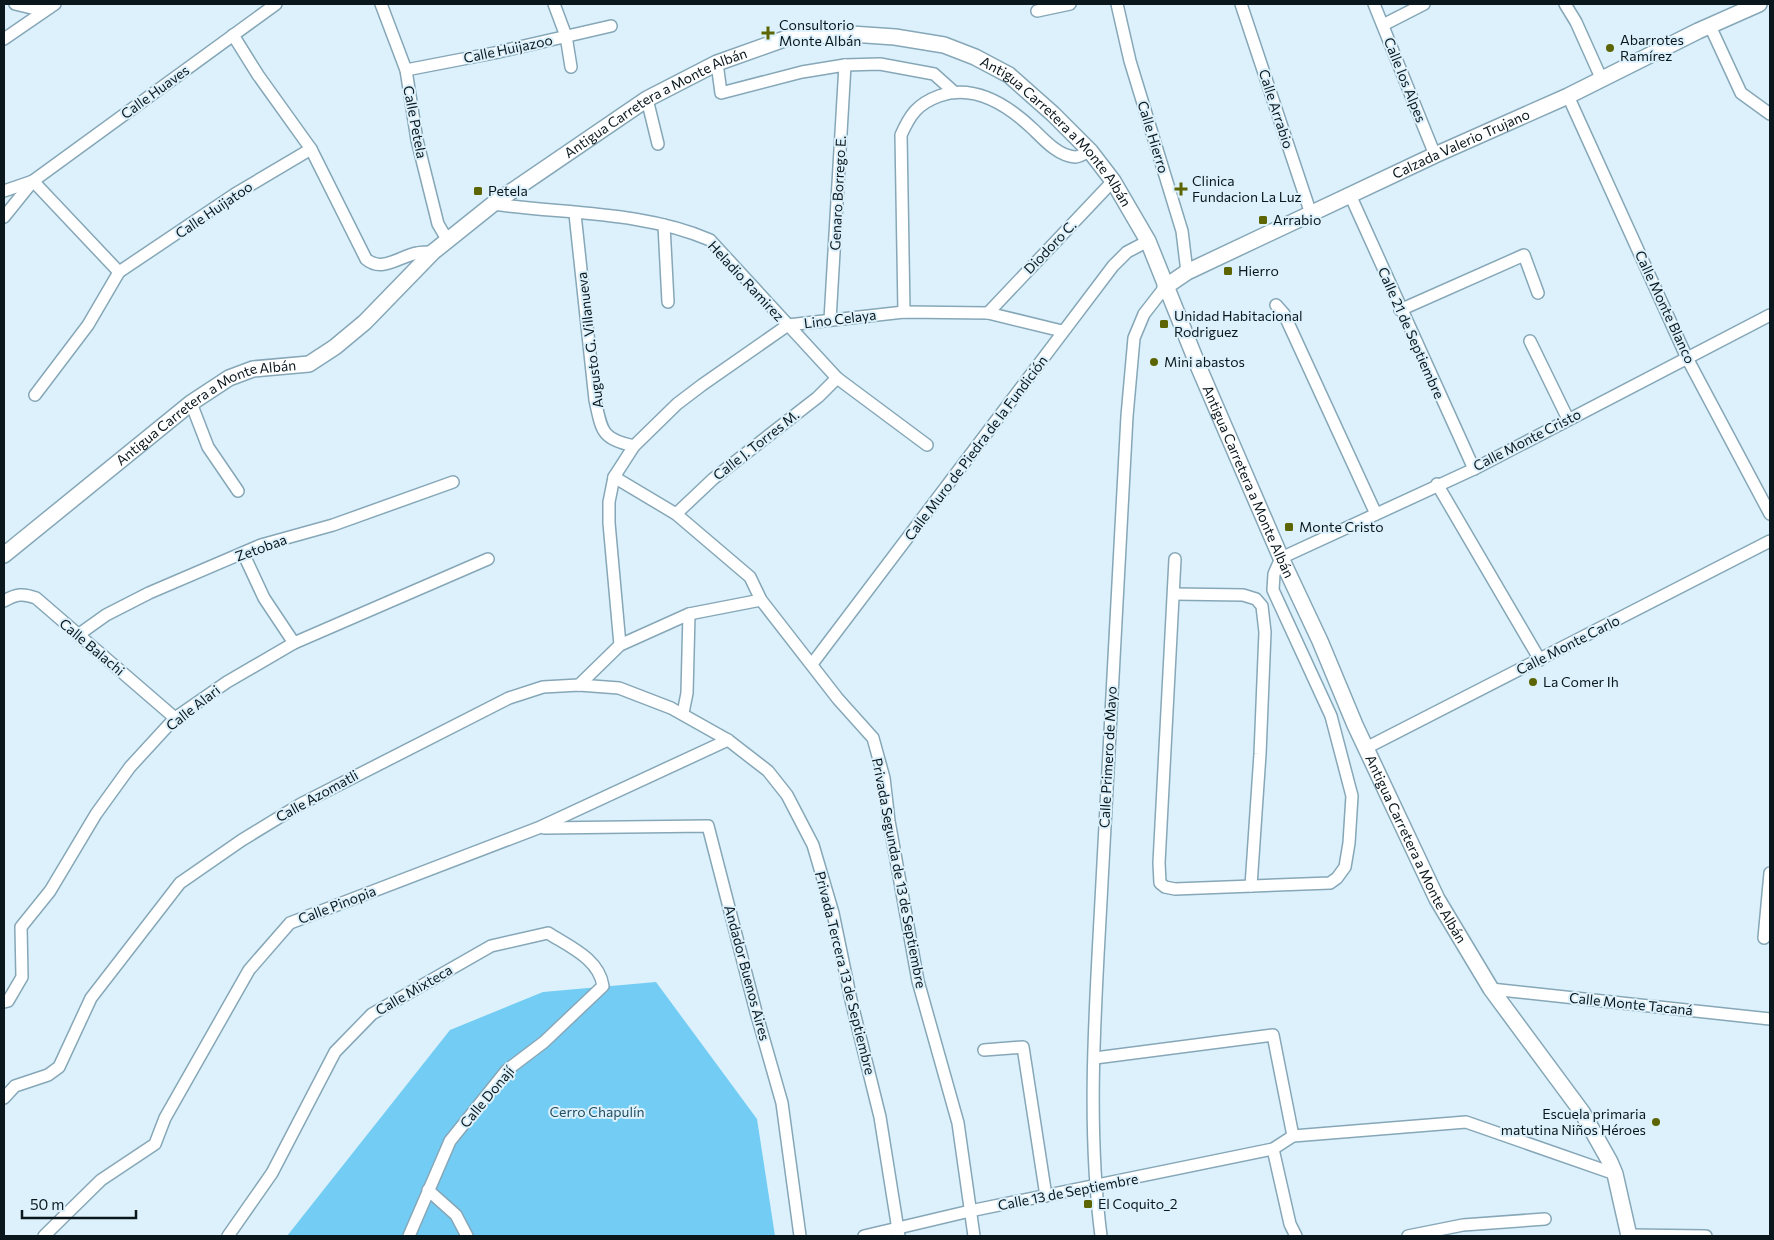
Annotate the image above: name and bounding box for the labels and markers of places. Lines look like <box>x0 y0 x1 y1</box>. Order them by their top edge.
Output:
place label: Consultorio Monte Albán <box>779 16 861 49</box>
marker: Consultorio Monte Albán <box>761 26 775 40</box>
place label: Abarrotes Ramírez <box>1620 31 1684 64</box>
marker: Abarrotes Ramírez <box>1604 42 1616 54</box>
place label: Clinica Fundacion La Luz <box>1192 172 1302 205</box>
place label: Petela <box>488 182 528 199</box>
marker: Clinica Fundacion La Luz <box>1174 182 1188 196</box>
marker: Petela <box>472 185 484 197</box>
place label: Arrabio <box>1273 211 1321 228</box>
marker: Arrabio <box>1257 214 1269 226</box>
place label: Hierro <box>1238 262 1279 279</box>
marker: Hierro <box>1222 265 1234 277</box>
place label: Unidad Habitacional Rodriguez <box>1174 307 1303 340</box>
marker: Unidad Habitacional Rodriguez <box>1158 318 1170 330</box>
place label: Mini abastos <box>1164 353 1245 370</box>
marker: Mini abastos <box>1148 356 1160 368</box>
place label: Monte Cristo <box>1299 518 1384 535</box>
marker: Monte Cristo <box>1283 521 1295 533</box>
place label: La Comer Ih <box>1543 673 1619 690</box>
marker: La Comer Ih <box>1527 676 1539 688</box>
place label: Escuela primaria matutina Niños Héroes <box>1501 1105 1646 1138</box>
marker: Escuela primaria matutina Niños Héroes <box>1650 1116 1662 1128</box>
place label: El Coquito_2 <box>1098 1195 1178 1212</box>
marker: El Coquito_2 <box>1082 1198 1094 1210</box>

